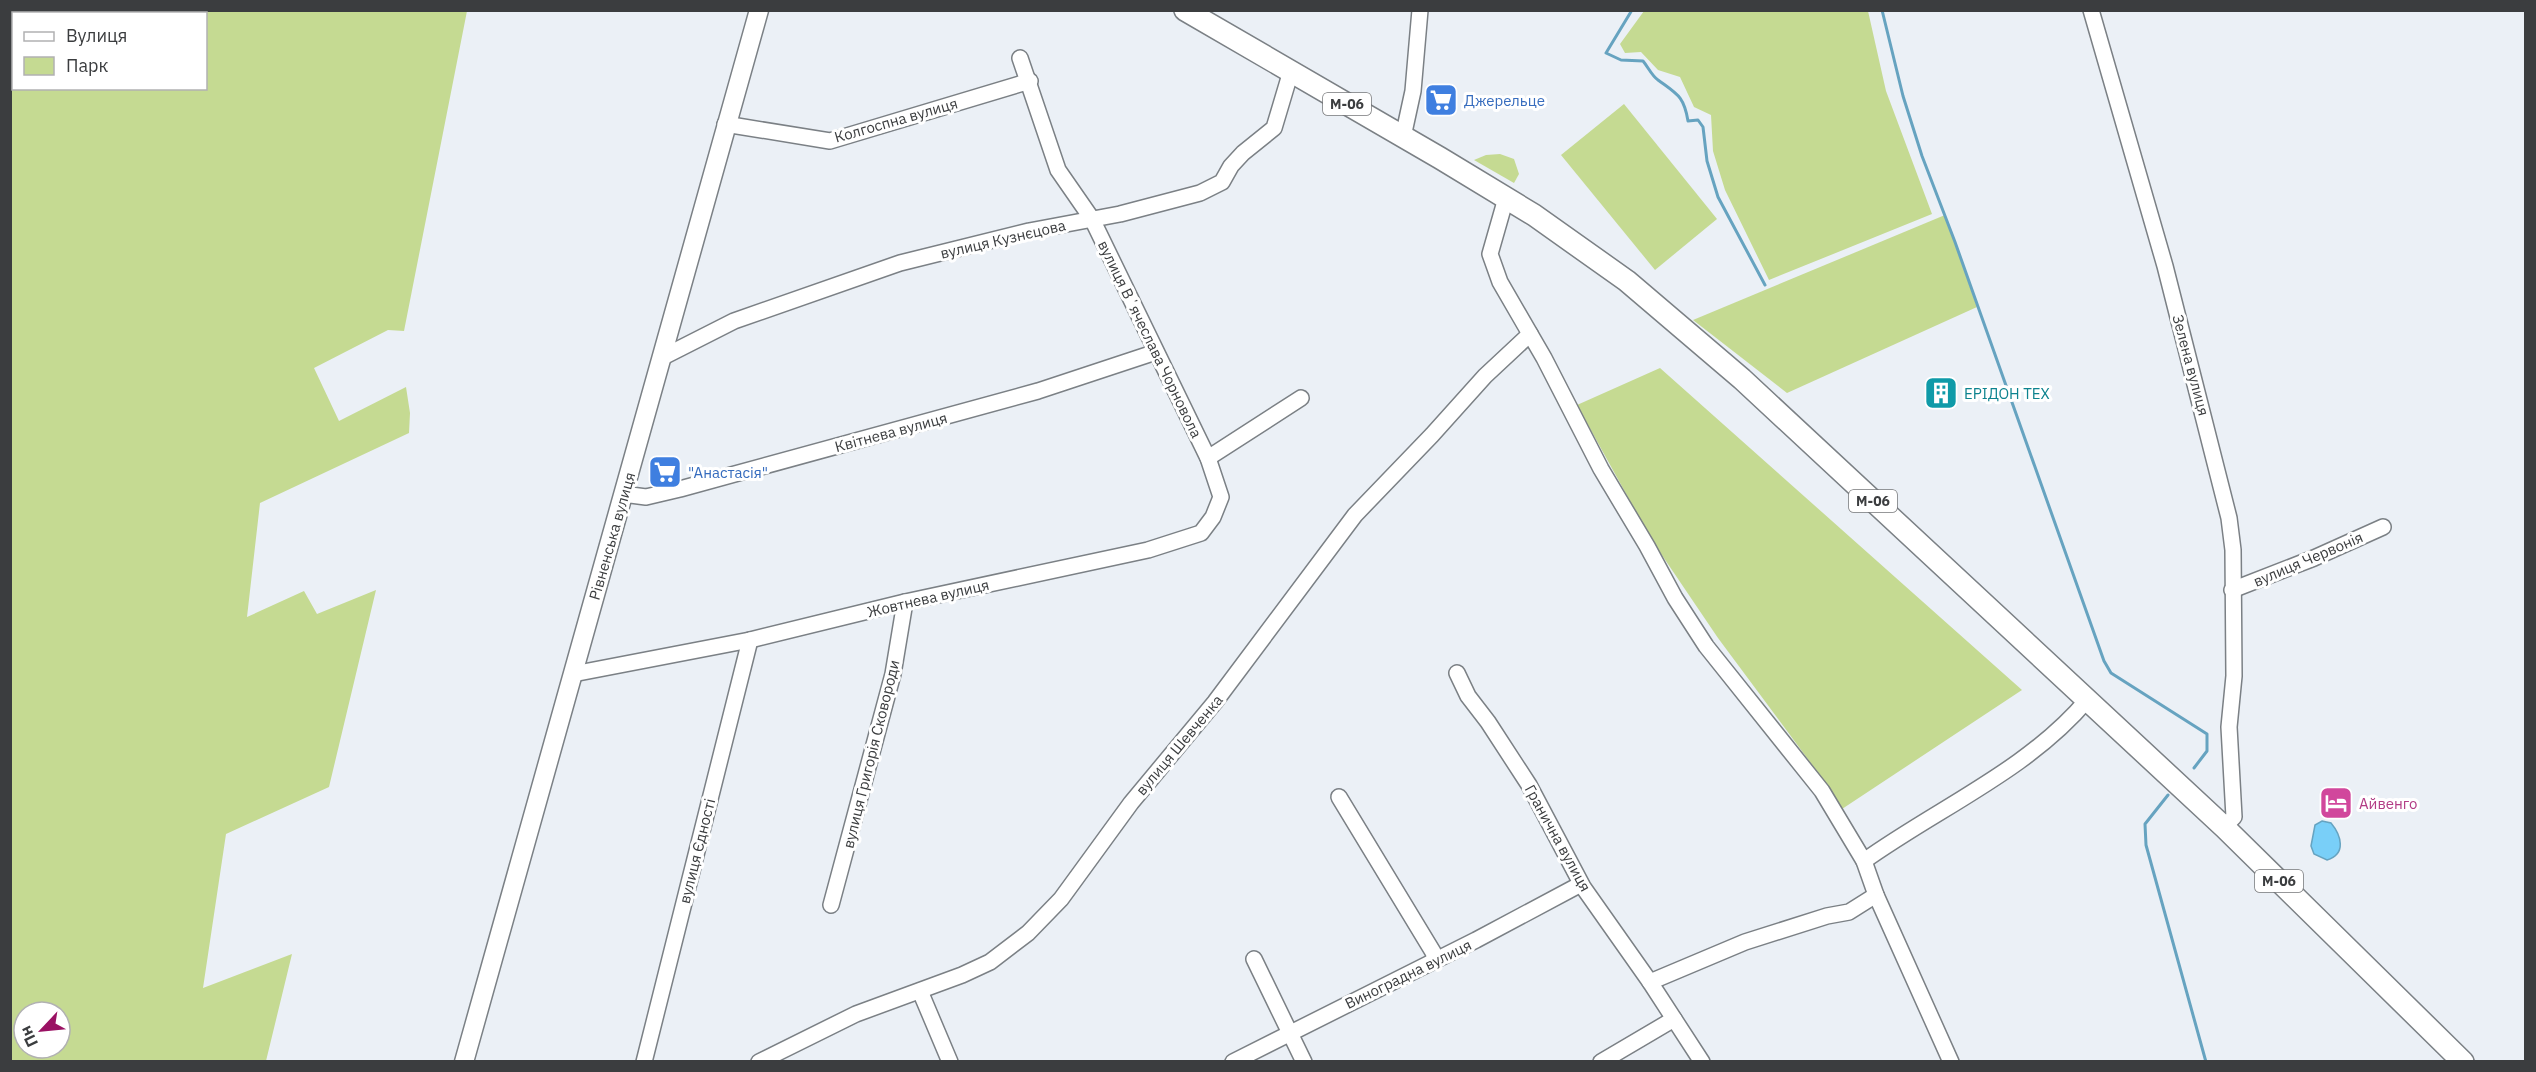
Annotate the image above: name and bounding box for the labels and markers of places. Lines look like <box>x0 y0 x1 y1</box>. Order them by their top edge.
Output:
supermarket icon: Джерельце <box>1423 82 1459 118</box>
place label: Джерельце <box>1464 91 1545 110</box>
building icon: ЕРІДОН ТЕХ <box>1923 375 1959 411</box>
place label: ЕРІДОН ТЕХ <box>1964 384 2050 403</box>
supermarket icon: "Анастасія" <box>647 454 683 490</box>
place label: "Анастасія" <box>688 463 768 482</box>
hotel icon: Айвенго <box>2318 785 2354 821</box>
place label: Айвенго <box>2359 794 2418 813</box>

